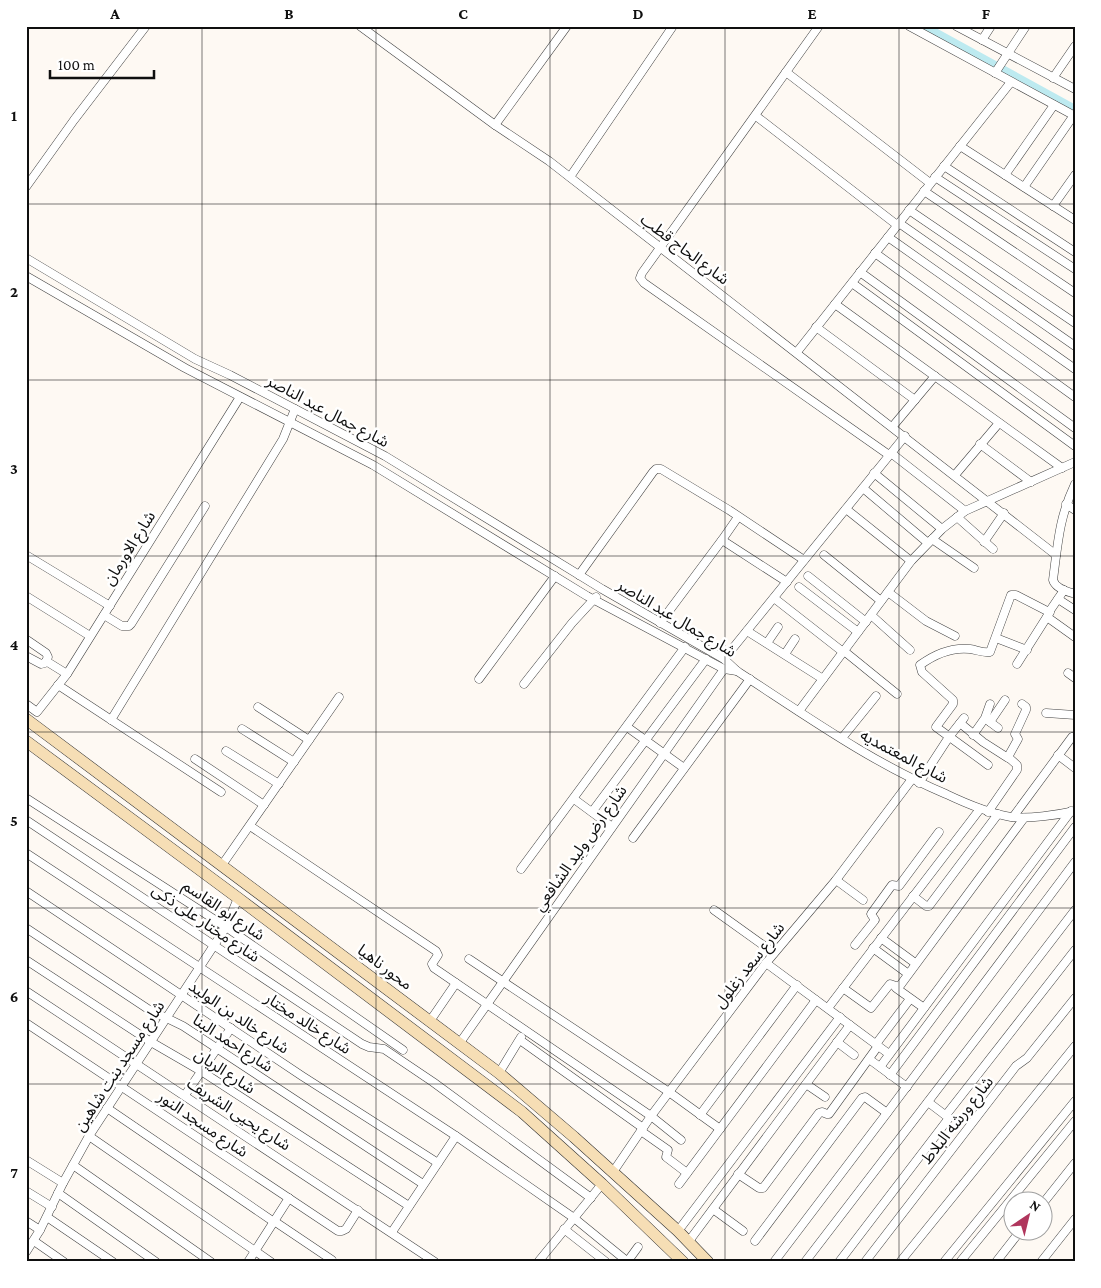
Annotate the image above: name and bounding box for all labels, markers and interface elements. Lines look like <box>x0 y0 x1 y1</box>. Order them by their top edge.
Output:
text: A <box>109 5 120 22</box>
text: B <box>284 5 294 22</box>
text: C <box>458 5 468 22</box>
text: D <box>632 5 644 22</box>
text: E <box>807 5 817 22</box>
text: F <box>982 5 991 22</box>
scale bar <box>50 48 154 80</box>
text: 100 m <box>58 57 95 73</box>
text: 1 <box>11 107 17 124</box>
street label: شارع الحاج قطب <box>635 210 733 291</box>
text: 2 <box>10 283 18 300</box>
street label: شارع جمال عبد الناصر <box>261 371 392 454</box>
text: 3 <box>10 460 18 477</box>
street label: شارع الاورمان <box>100 508 162 590</box>
street label: شارع جمال عبد الناصر <box>612 575 739 664</box>
text: 4 <box>10 636 19 653</box>
street label: شارع المعتمديه <box>856 726 950 790</box>
street label: شارع ارض وليد الشافعي <box>530 782 633 916</box>
text: 5 <box>10 812 18 829</box>
street label: شارع ابو القاسم <box>178 876 268 947</box>
street label: شارع مختار على ذكى <box>147 881 263 969</box>
street label: شارع سعد زغلول <box>710 919 791 1014</box>
street label: محور ناهيا <box>354 941 416 994</box>
street label: شارع خالد بن الوليد <box>183 977 292 1060</box>
text: 6 <box>10 988 18 1005</box>
street label: شارع خالد مختار <box>259 988 354 1060</box>
street label: شارع مسجد بنت شاهين <box>70 998 171 1137</box>
street label: شارع احمد البنا <box>188 1011 276 1078</box>
street label: شارع الريان <box>190 1045 258 1100</box>
street label: شارع ورشه البلاط <box>918 1073 999 1169</box>
street label: شارع يحيى الشريف <box>182 1074 294 1157</box>
street label: شارع مسجد النور <box>152 1087 251 1164</box>
text: 7 <box>10 1164 18 1181</box>
north arrow <box>1004 1190 1054 1240</box>
text: N <box>1027 1196 1044 1215</box>

